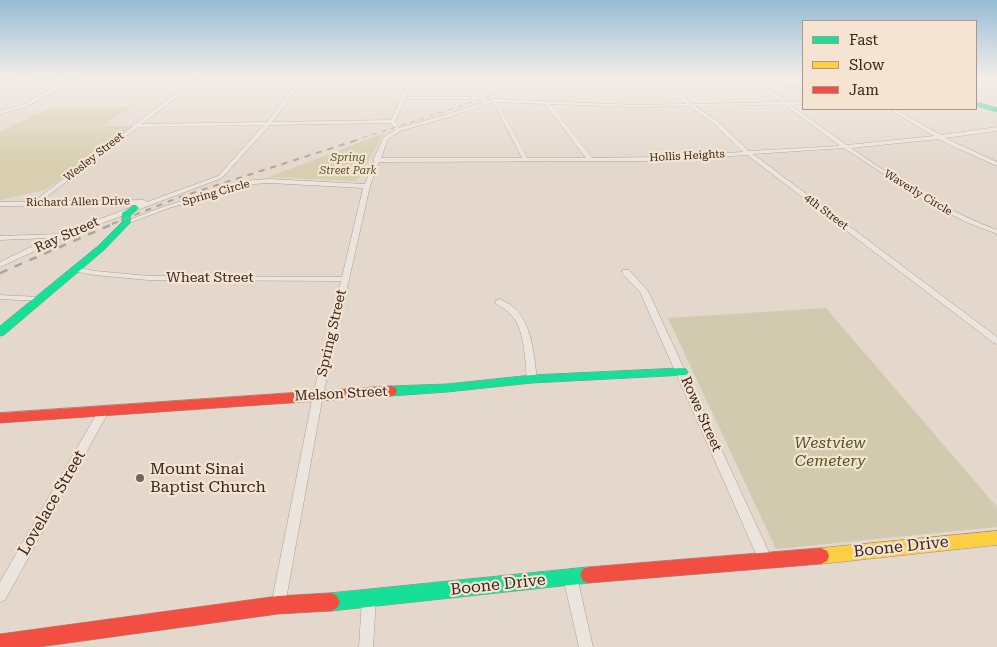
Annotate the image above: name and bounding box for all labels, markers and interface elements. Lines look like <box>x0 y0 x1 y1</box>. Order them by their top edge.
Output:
legend <box>802 20 977 110</box>
text: Fast <box>849 31 878 49</box>
text: Slow <box>849 56 884 74</box>
text: Jam <box>849 81 879 99</box>
street label: Wesley Street <box>62 130 126 184</box>
street label: Hollis Heights <box>649 147 725 165</box>
park label: Spring Street Park <box>319 151 377 177</box>
street label: Waverly Circle <box>881 167 955 219</box>
street label: Spring Circle <box>181 177 251 209</box>
street label: 4th Street <box>801 191 851 233</box>
street label: Richard Allen Drive <box>26 194 130 210</box>
street label: Ray Street <box>32 213 102 257</box>
street label: Wheat Street <box>166 270 254 286</box>
street label: Spring Street <box>314 288 350 378</box>
street label: Rowe Street <box>677 374 725 454</box>
street label: Melson Street <box>294 383 388 405</box>
park label: Westview Cemetery <box>794 433 866 471</box>
street label: Lovelace Street <box>14 447 90 559</box>
place label: Mount Sinai Baptist Church <box>150 459 266 497</box>
marker: Mount Sinai Baptist Church <box>134 472 146 484</box>
street label: Boone Drive <box>853 532 949 562</box>
street label: Boone Drive <box>450 570 546 600</box>

